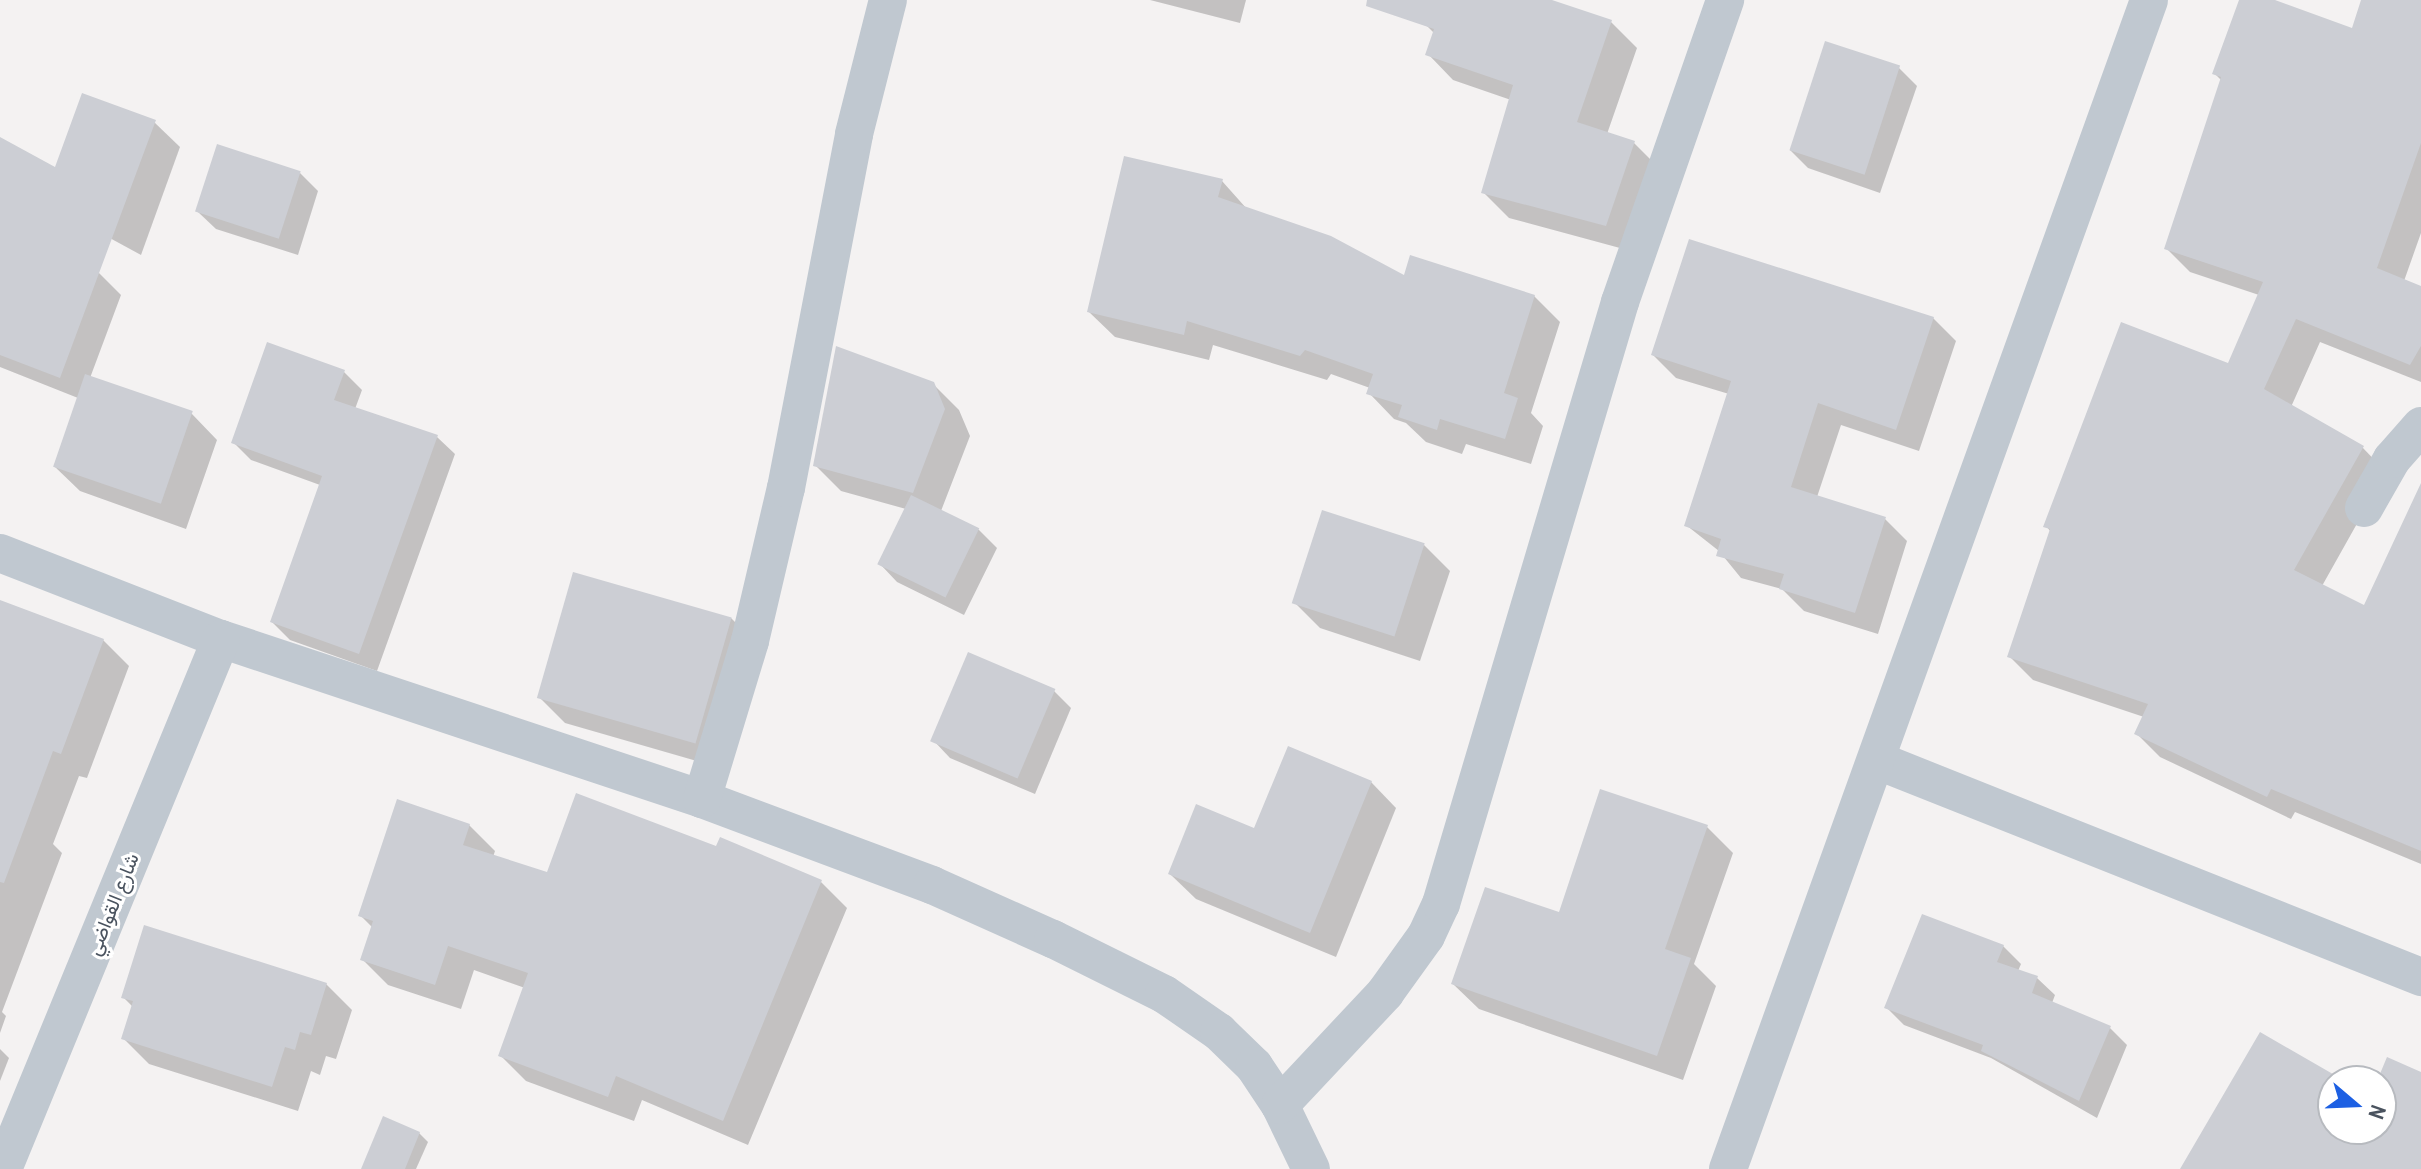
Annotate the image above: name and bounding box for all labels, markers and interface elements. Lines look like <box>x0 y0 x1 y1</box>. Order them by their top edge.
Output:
street label: شارع القواضي <box>81 849 143 959</box>
north arrow <box>2317 1065 2397 1145</box>
text: N <box>2361 1101 2394 1123</box>

